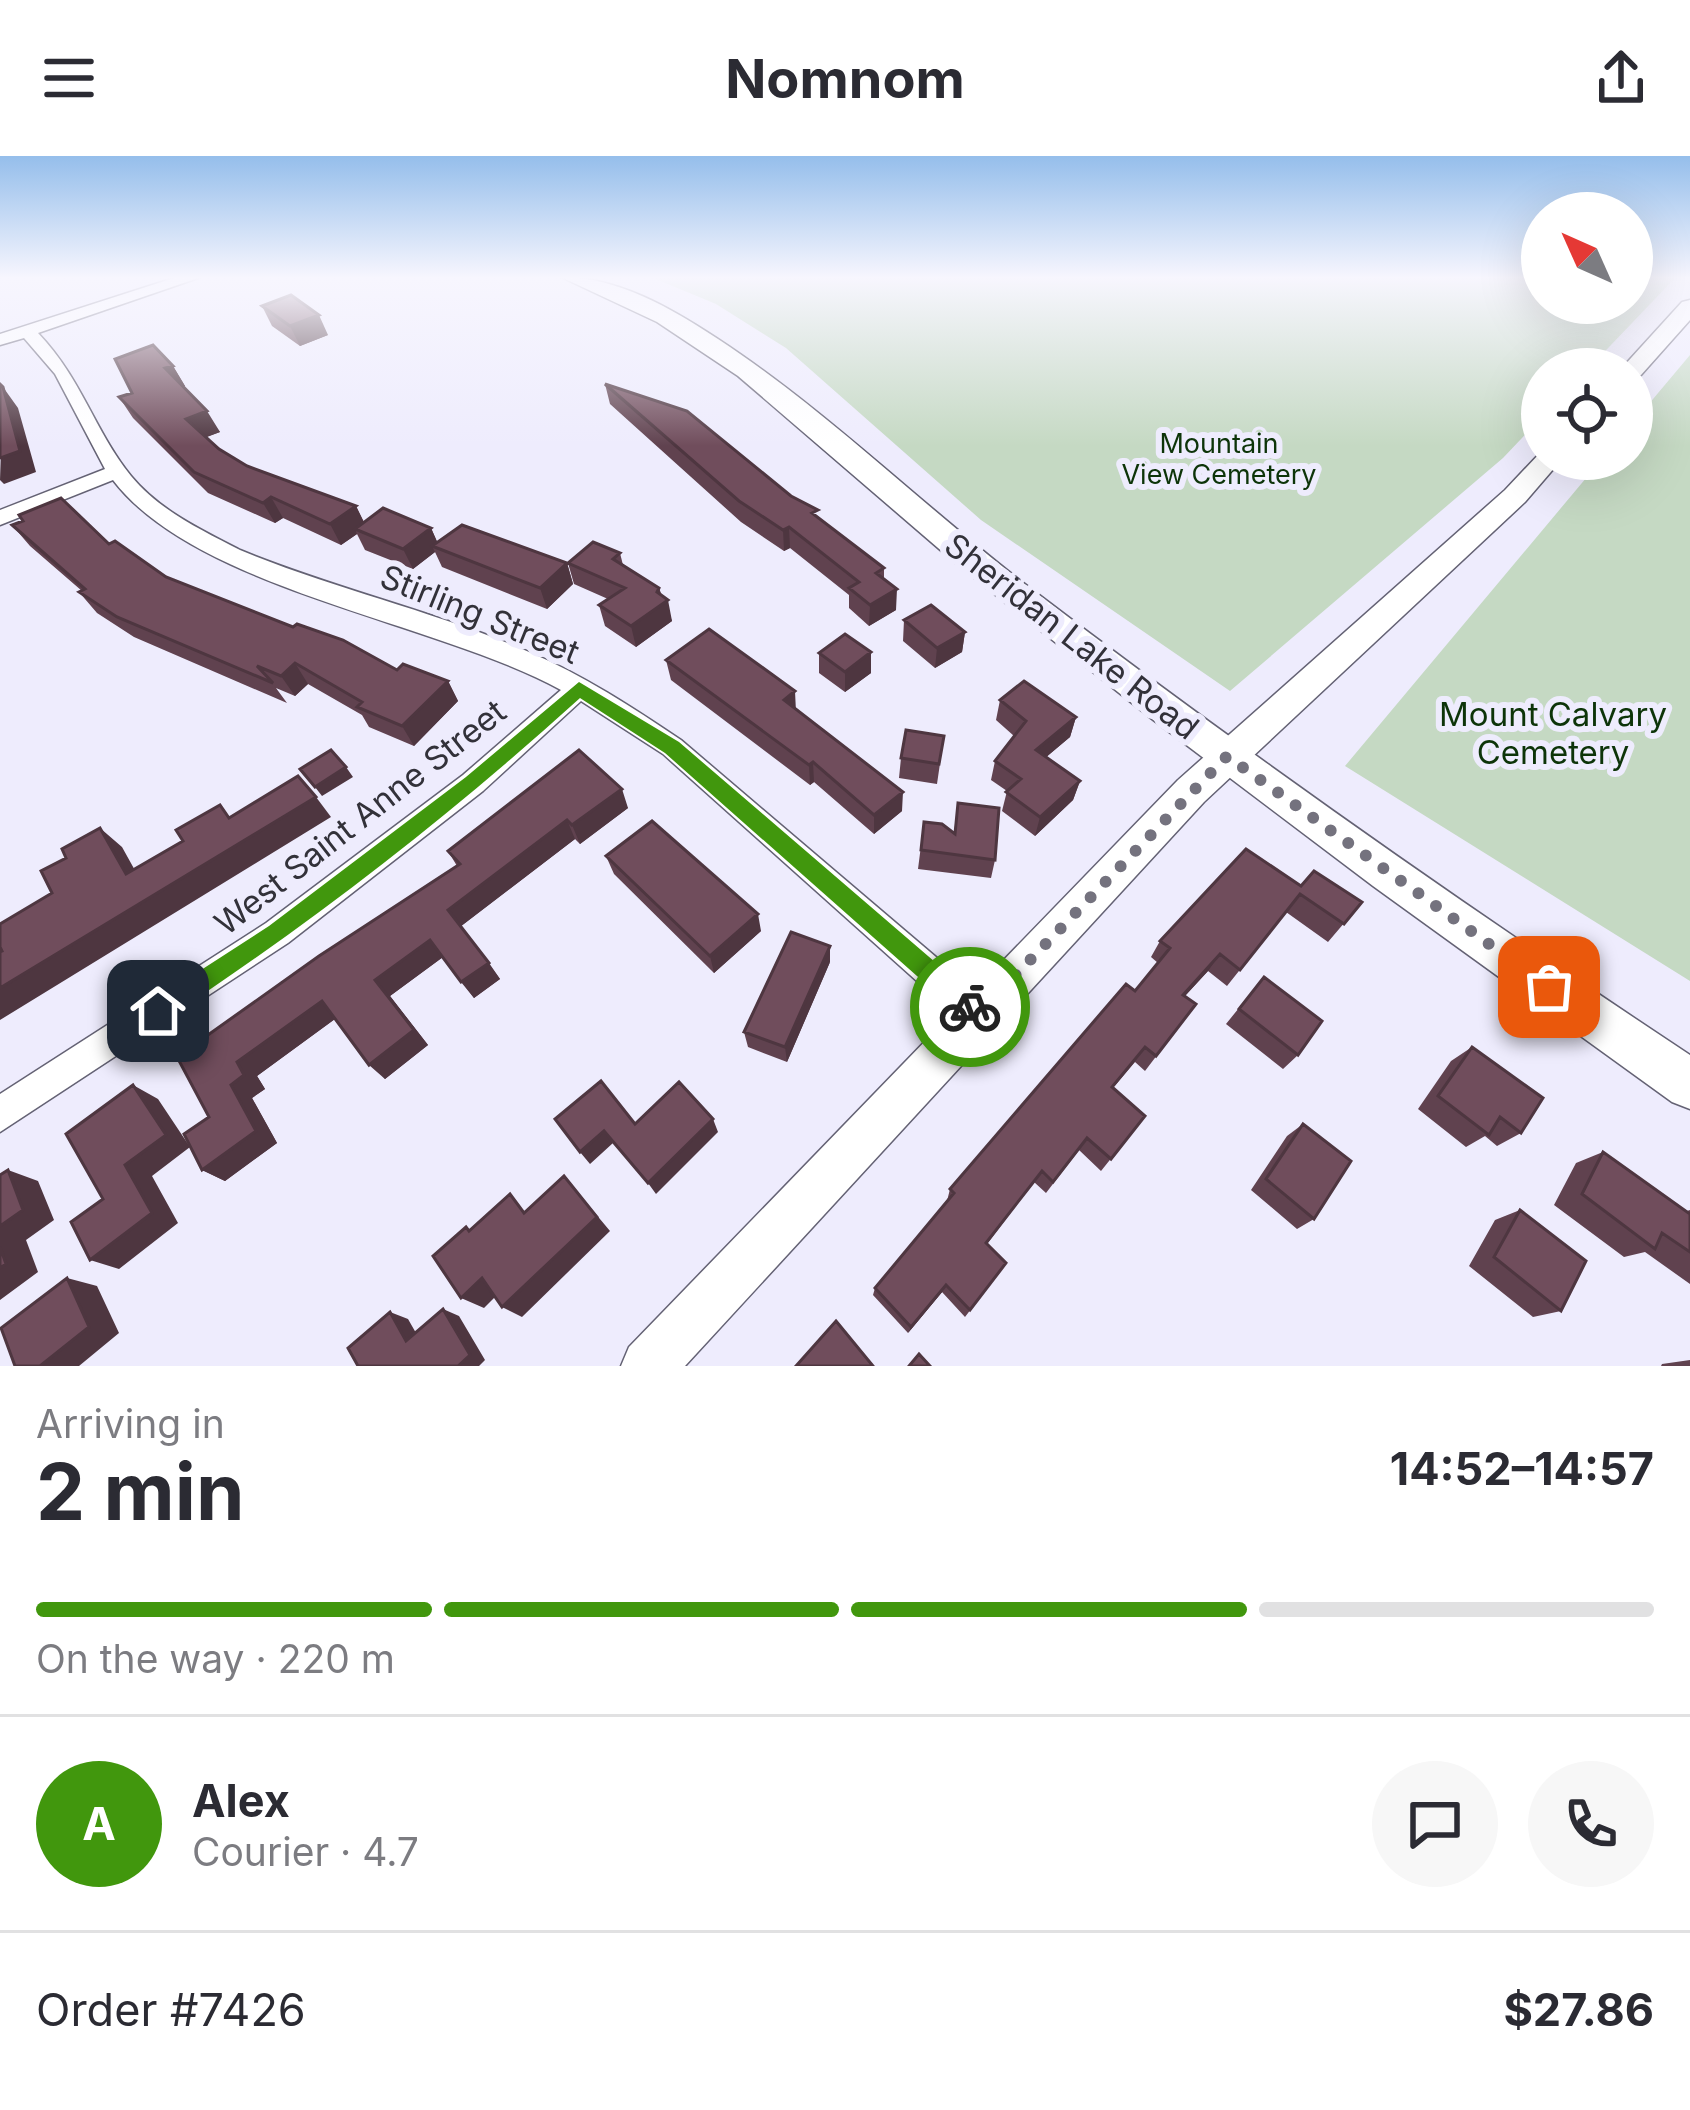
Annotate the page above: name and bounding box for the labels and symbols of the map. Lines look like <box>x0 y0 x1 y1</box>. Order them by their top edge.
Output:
north arrow <box>1521 192 1653 324</box>
park label: Mountain View Cemetery <box>1121 427 1317 491</box>
street label: Sheridan Lake Road <box>937 524 1207 748</box>
street label: Stirling Street <box>375 556 586 672</box>
street label: West Saint Anne Street <box>207 691 514 943</box>
park label: Mount Calvary Cemetery <box>1439 694 1667 772</box>
pin <box>1498 936 1600 1038</box>
courier <box>910 947 1030 1067</box>
pin <box>107 960 209 1062</box>

